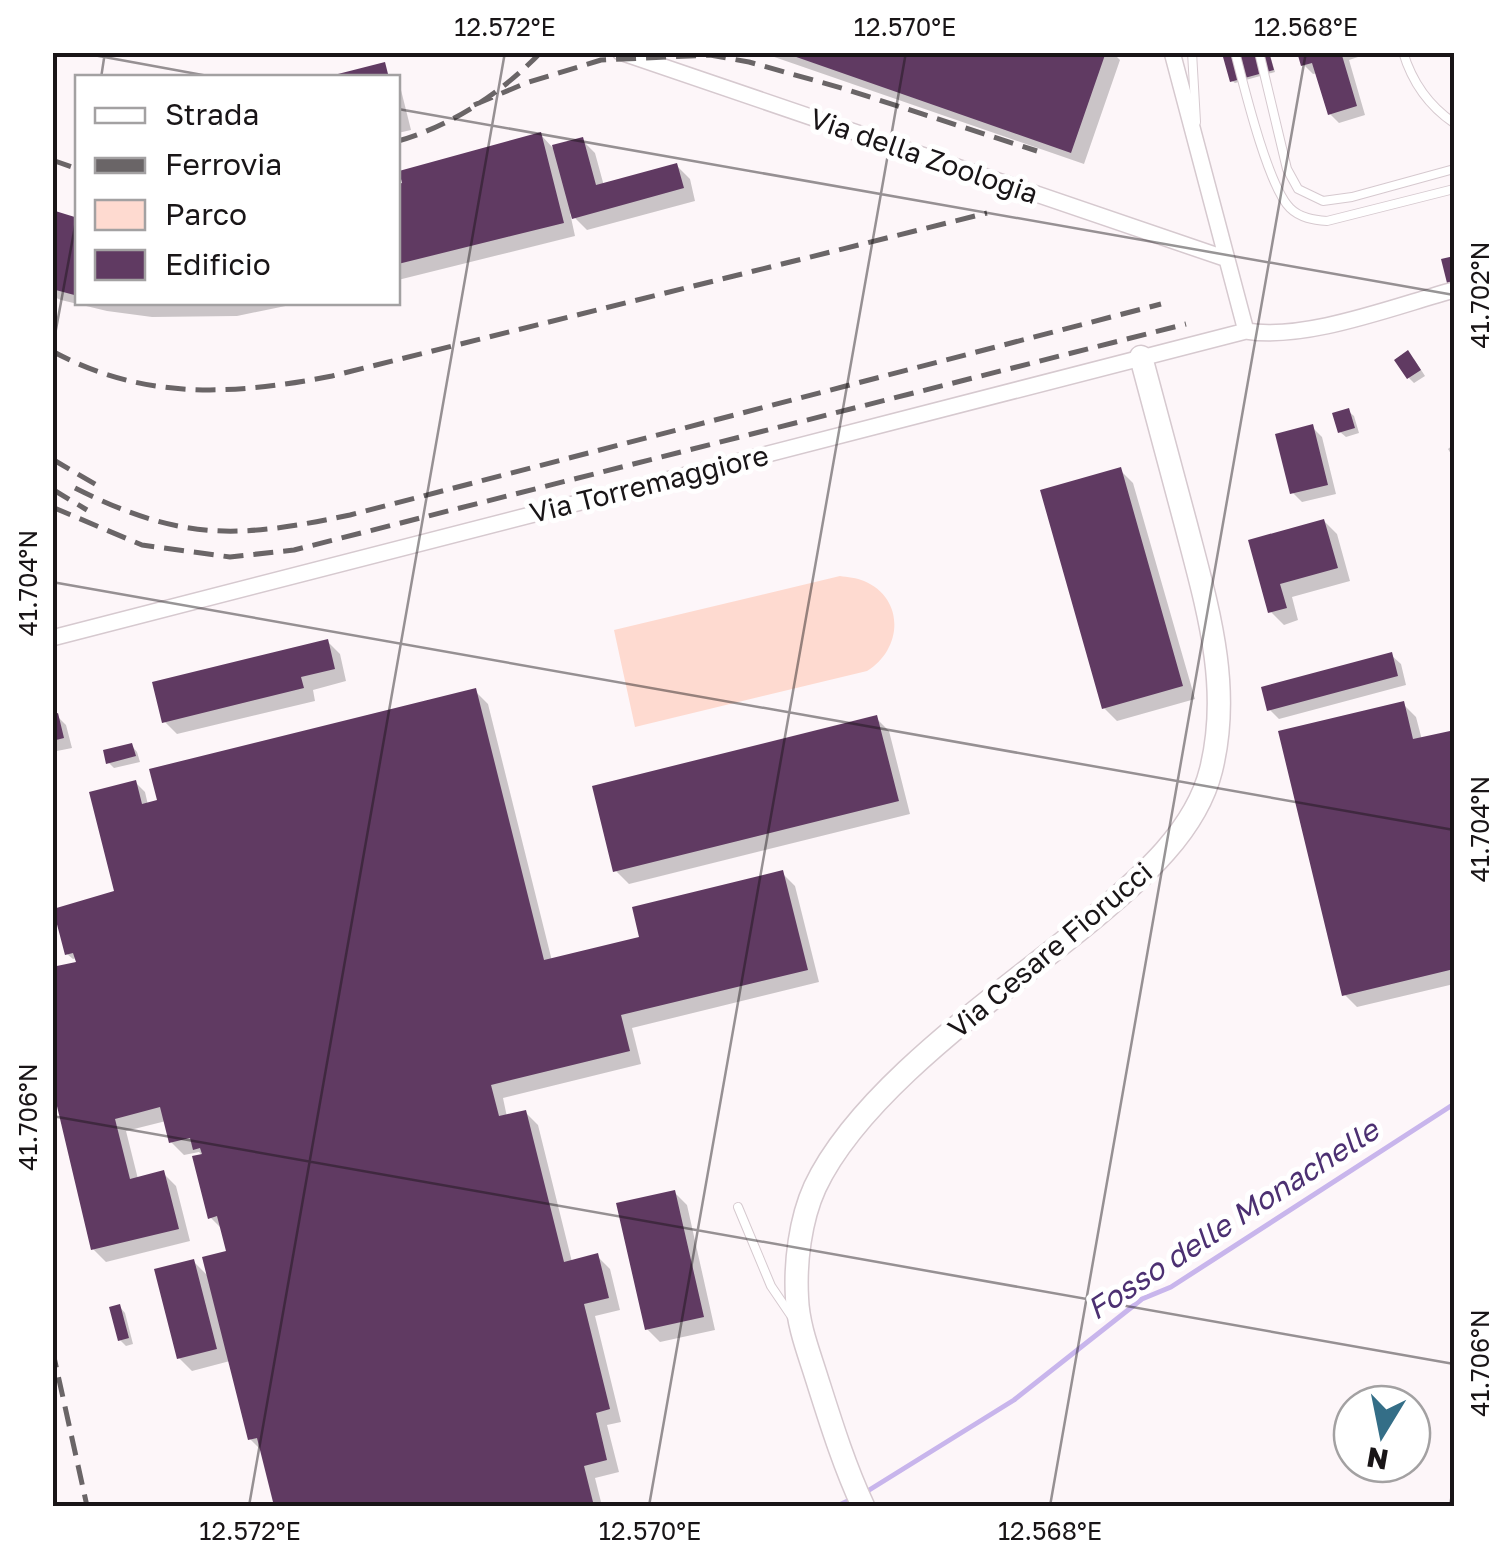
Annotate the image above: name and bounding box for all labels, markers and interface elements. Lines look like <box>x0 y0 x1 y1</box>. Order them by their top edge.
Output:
text: 12.572°E <box>454 11 556 42</box>
text: 12.570°E <box>854 11 956 42</box>
text: 12.568°E <box>1254 11 1358 42</box>
legend <box>75 75 400 305</box>
text: Strada <box>165 96 259 132</box>
street label: Via della Zoologia <box>806 101 1043 210</box>
text: Ferrovia <box>165 146 282 182</box>
text: Parco <box>165 196 247 232</box>
text: 41.702°N <box>1464 242 1495 348</box>
text: Edificio <box>165 246 271 282</box>
street label: Via Torremaggiore <box>526 438 772 529</box>
text: 41.704°N <box>12 530 43 636</box>
text: 41.704°N <box>1464 776 1495 882</box>
street label: Via Cesare Fiorucci <box>941 855 1158 1044</box>
text: 41.706°N <box>12 1063 43 1171</box>
water label: Fosso delle Monachelle <box>1080 1110 1387 1327</box>
text: 41.706°N <box>1464 1309 1495 1417</box>
north arrow <box>1332 1384 1432 1484</box>
text: N <box>1364 1441 1391 1477</box>
text: 12.572°E <box>199 1515 301 1546</box>
text: 12.570°E <box>599 1515 701 1546</box>
text: 12.568°E <box>998 1515 1102 1546</box>

